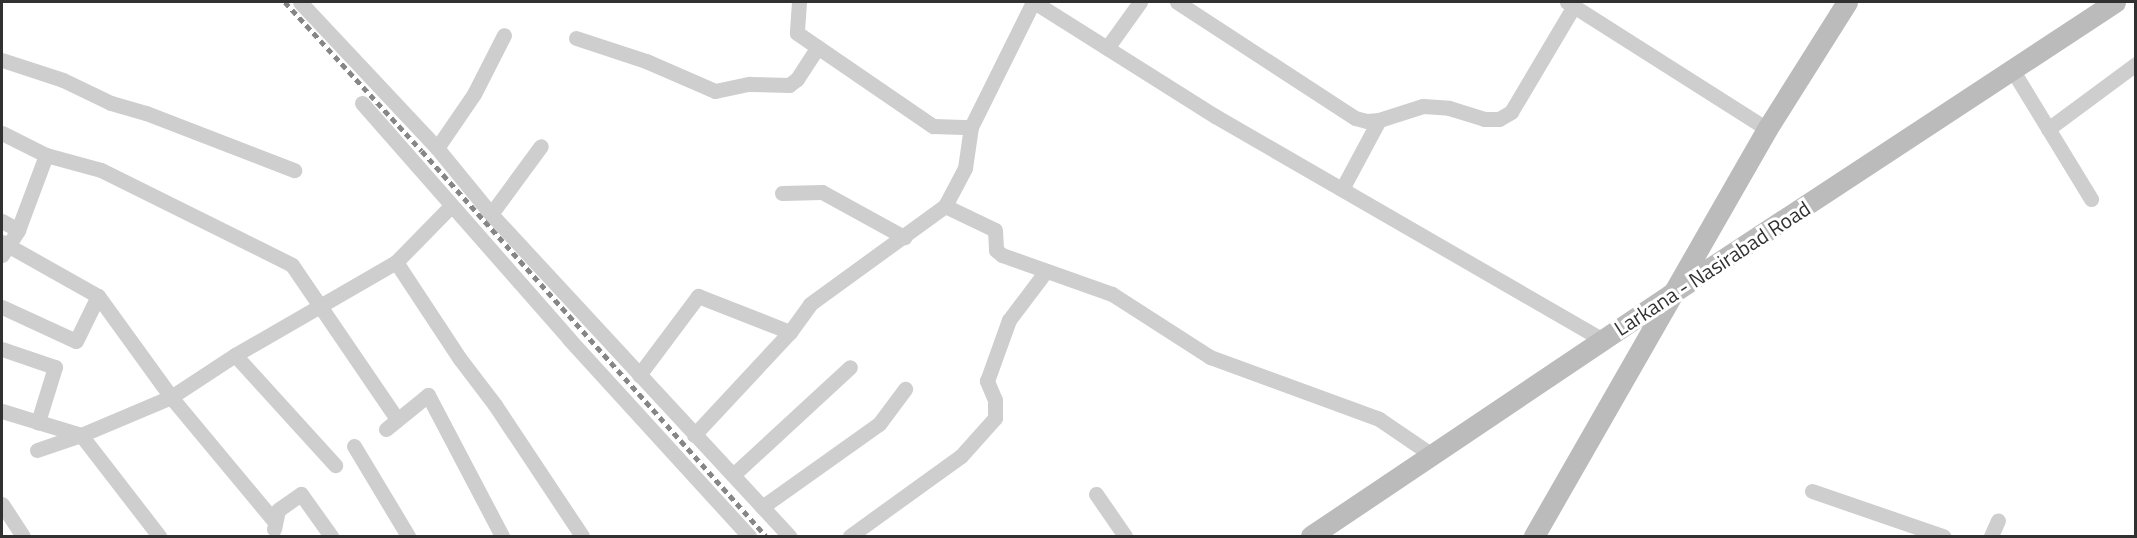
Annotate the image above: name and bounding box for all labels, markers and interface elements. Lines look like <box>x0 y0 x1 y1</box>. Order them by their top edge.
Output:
street label: Larkana - Nasirabad Road <box>1609 195 1815 341</box>

